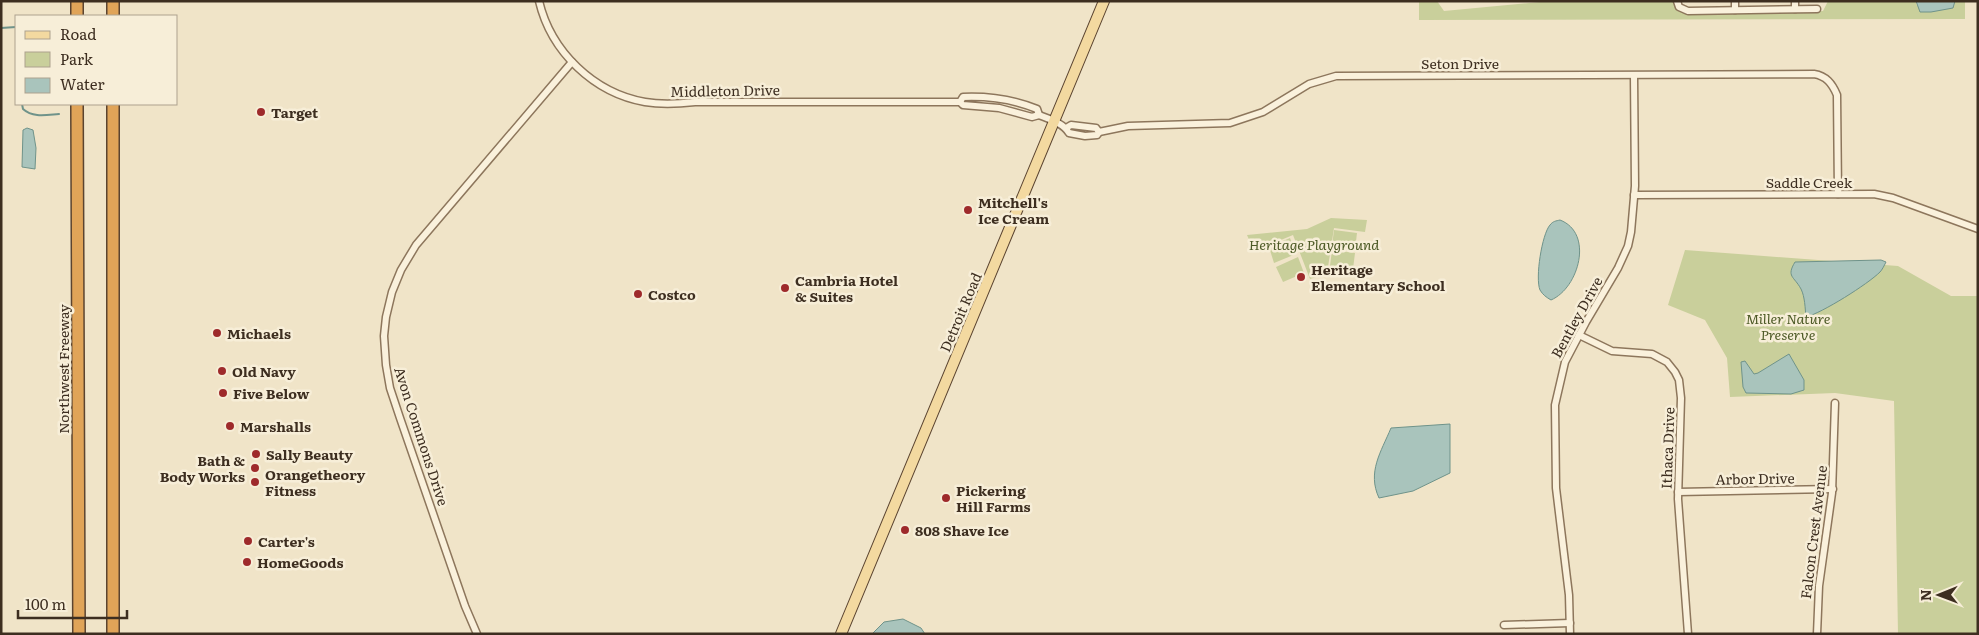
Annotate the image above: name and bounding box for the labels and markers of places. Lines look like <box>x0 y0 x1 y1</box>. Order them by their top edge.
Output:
place label: Target <box>271 102 319 122</box>
marker: Target <box>255 106 267 118</box>
place label: Mitchell's Ice Cream <box>978 192 1049 228</box>
marker: Mitchell's Ice Cream <box>962 204 974 216</box>
place label: Heritage Elementary School <box>1311 259 1445 295</box>
place label: Cambria Hotel & Suites <box>795 270 898 306</box>
marker: Heritage Elementary School <box>1295 271 1307 283</box>
marker: Cambria Hotel & Suites <box>779 282 791 294</box>
place label: Costco <box>648 284 696 304</box>
marker: Costco <box>632 288 644 300</box>
place label: Michaels <box>227 323 291 343</box>
marker: Michaels <box>211 327 223 339</box>
place label: Old Navy <box>232 361 296 381</box>
marker: Old Navy <box>216 365 228 377</box>
place label: Five Below <box>233 383 310 403</box>
marker: Five Below <box>217 387 229 399</box>
place label: Marshalls <box>240 416 311 436</box>
marker: Marshalls <box>224 420 236 432</box>
place label: Sally Beauty <box>266 444 353 464</box>
marker: Sally Beauty <box>250 448 262 460</box>
place label: Bath & Body Works <box>160 450 245 486</box>
marker: Bath & Body Works <box>249 462 261 474</box>
place label: Orangetheory Fitness <box>265 464 366 500</box>
marker: Orangetheory Fitness <box>249 476 261 488</box>
place label: Pickering Hill Farms <box>956 480 1031 516</box>
marker: Pickering Hill Farms <box>940 492 952 504</box>
place label: 808 Shave Ice <box>915 520 1009 540</box>
marker: 808 Shave Ice <box>899 524 911 536</box>
place label: Carter's <box>258 531 315 551</box>
marker: Carter's <box>242 535 254 547</box>
place label: HomeGoods <box>257 552 344 572</box>
marker: HomeGoods <box>241 556 253 568</box>

